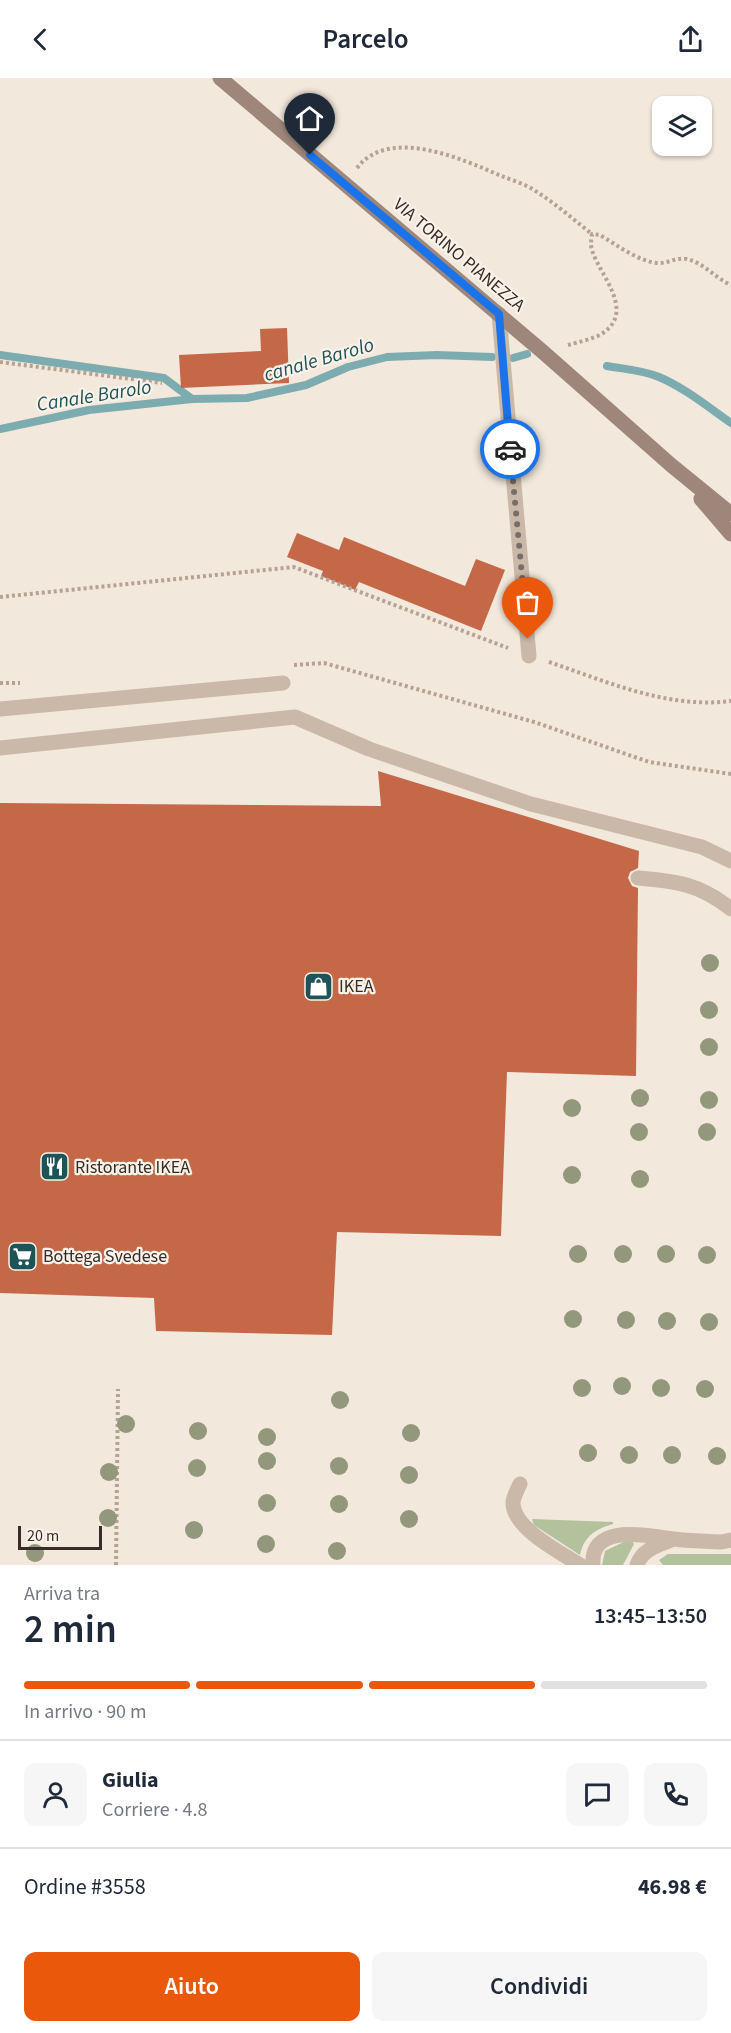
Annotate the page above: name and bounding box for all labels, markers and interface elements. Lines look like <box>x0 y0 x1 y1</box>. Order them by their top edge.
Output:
text: Parcelo <box>322 20 409 59</box>
icon: back <box>24 23 57 56</box>
icon: share <box>674 23 707 56</box>
pin <box>284 93 335 155</box>
map controls <box>652 96 712 156</box>
button: layers <box>652 96 712 156</box>
icon: home <box>293 102 326 135</box>
street label: VIA TORINO PIANEZZA <box>388 192 531 318</box>
water label: canale Barolo <box>261 331 377 389</box>
water label: Canale Barolo <box>35 373 153 419</box>
courier <box>480 419 540 479</box>
icon: car <box>494 433 527 466</box>
pin <box>502 577 553 639</box>
icon: bag <box>511 586 544 619</box>
shop icon: IKEA <box>302 970 334 1002</box>
place label: IKEA <box>339 974 374 999</box>
restaurant icon: Ristorante IKEA <box>38 1151 70 1183</box>
place label: Ristorante IKEA <box>75 1155 190 1180</box>
supermarket icon: Bottega Svedese <box>6 1240 38 1272</box>
place label: Bottega Svedese <box>43 1244 167 1269</box>
scale bar <box>18 1523 102 1550</box>
text: 20 m <box>27 1525 59 1547</box>
text: Arriva tra <box>24 1580 100 1608</box>
text: 13:45–13:50 <box>594 1600 707 1632</box>
text: 2 min <box>24 1602 117 1658</box>
text: In arrivo · 90 m <box>24 1698 147 1726</box>
button: person <box>24 1763 87 1826</box>
button: chat <box>566 1763 629 1826</box>
button: phone <box>644 1763 707 1826</box>
text: Giulia <box>102 1764 159 1796</box>
text: Corriere · 4.8 <box>102 1796 207 1824</box>
text: Ordine #3558 <box>24 1871 146 1903</box>
text: 46.98 € <box>638 1871 707 1903</box>
button: Aiuto <box>24 1952 360 2021</box>
button: Condividi <box>372 1952 707 2021</box>

